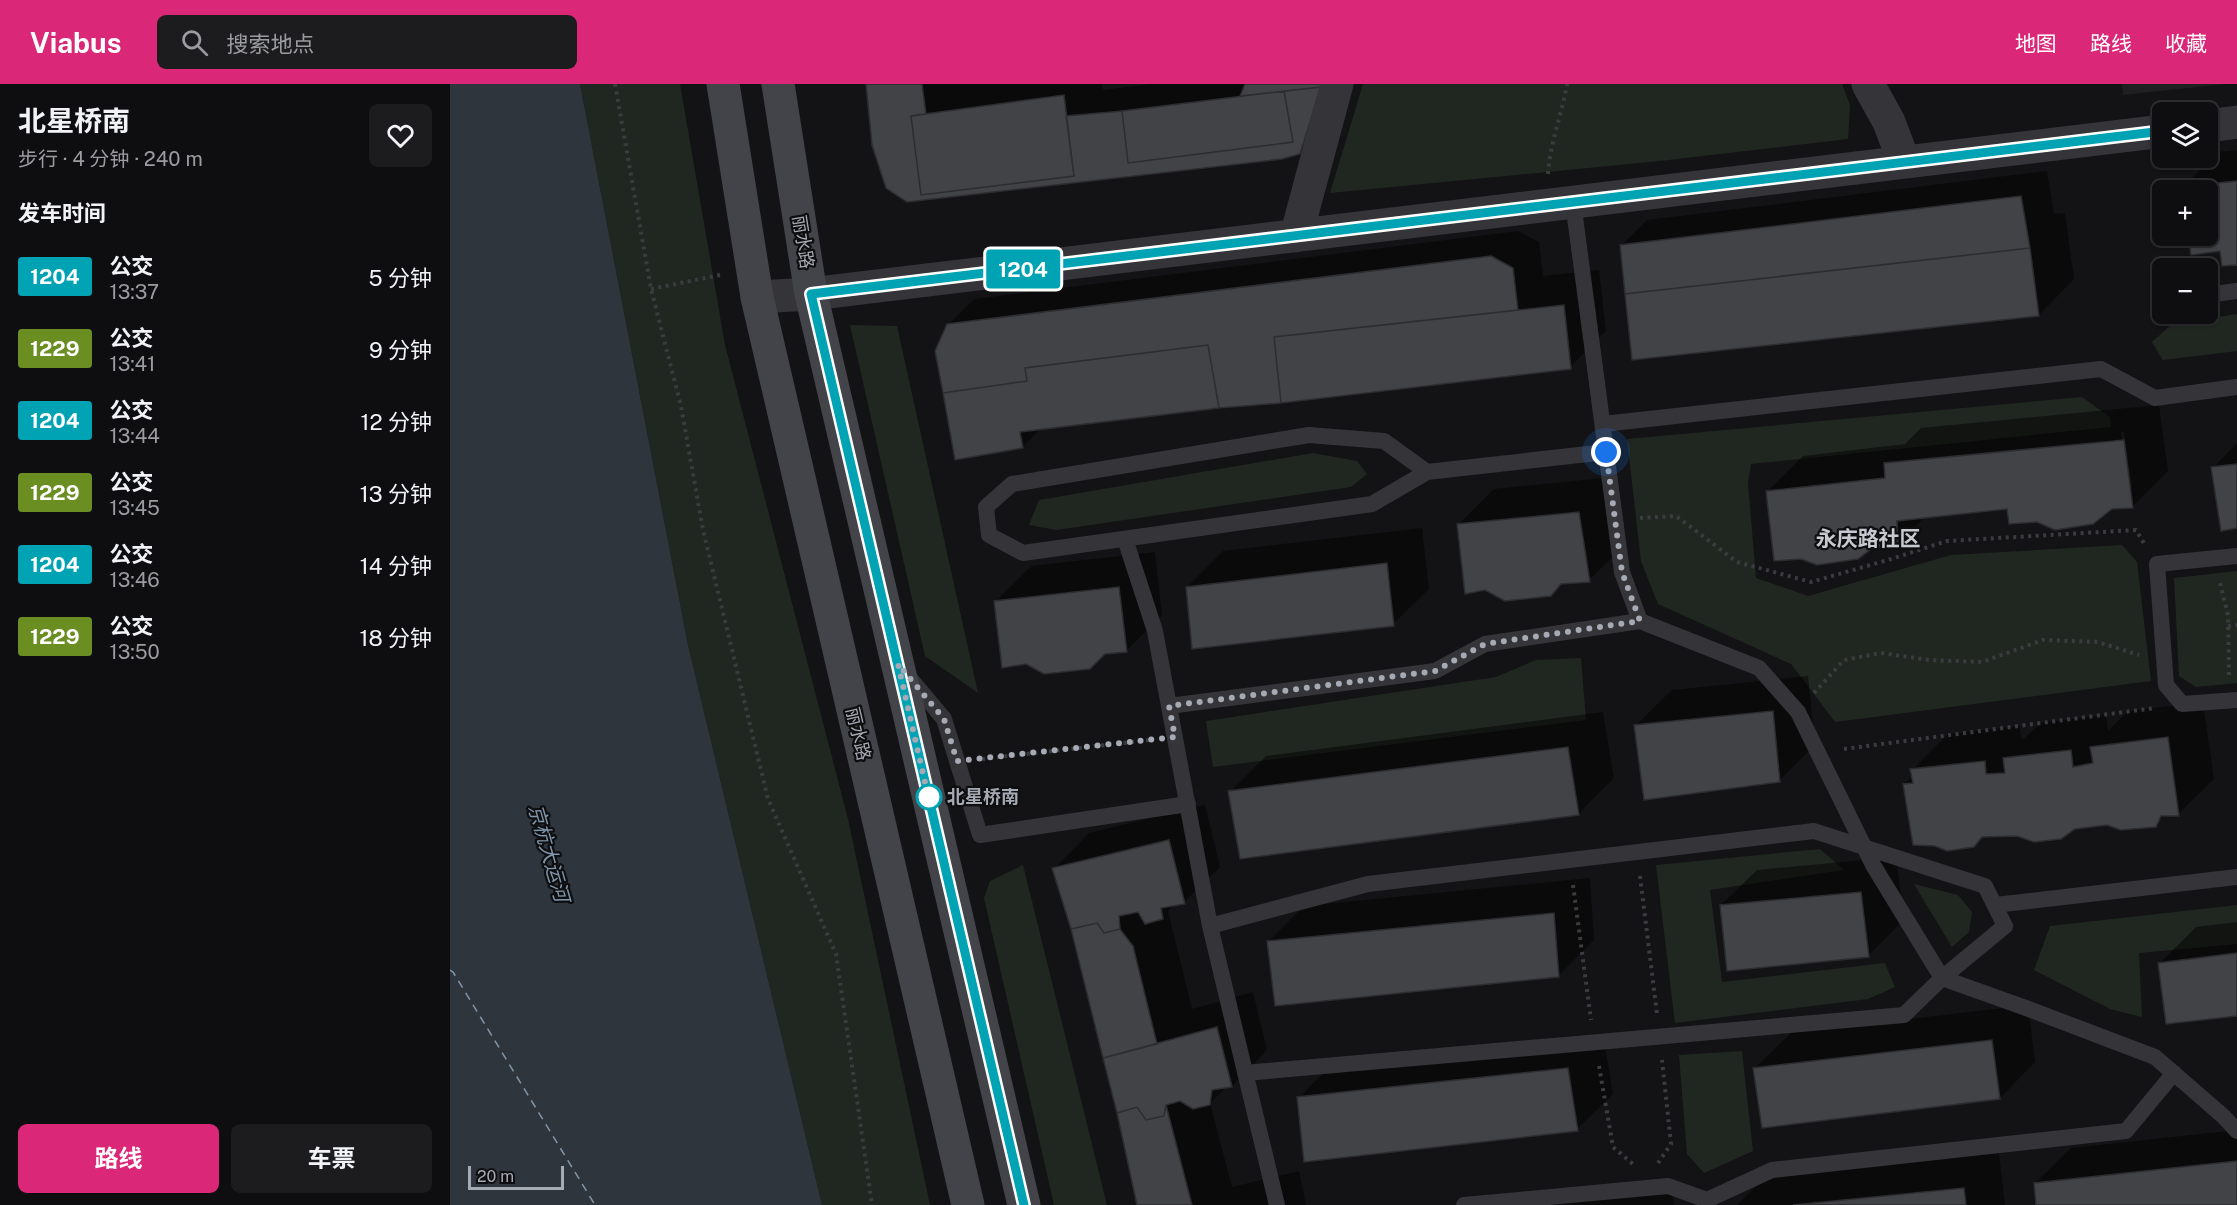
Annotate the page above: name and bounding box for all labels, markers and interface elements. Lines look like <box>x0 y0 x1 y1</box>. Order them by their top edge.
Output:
search box <box>157 15 577 69</box>
text: Viabus <box>30 26 121 59</box>
icon: search <box>178 26 211 59</box>
text: 搜索地点 <box>226 31 314 57</box>
text: 地图 <box>2015 31 2057 56</box>
text: 路线 <box>2090 31 2132 56</box>
text: 收藏 <box>2165 31 2207 56</box>
map controls <box>2152 102 2218 324</box>
button: layers <box>2152 102 2218 168</box>
text: 北星桥南 <box>18 104 130 137</box>
button: heart <box>369 104 432 167</box>
text: 步行 · 4 分钟 · 240 m <box>18 147 203 171</box>
button: + <box>2152 180 2218 246</box>
text: 发车时间 <box>18 200 106 226</box>
street label: 丽水路 <box>789 214 818 270</box>
line badge: 1204 <box>981 250 1065 288</box>
text: 公交 <box>110 253 154 279</box>
text: 1204 <box>998 257 1048 282</box>
button: − <box>2152 258 2218 324</box>
text: 1204 <box>30 264 80 289</box>
text: 5 分钟 <box>369 265 432 291</box>
text: 13:37 <box>110 280 159 304</box>
text: 公交 <box>110 325 154 351</box>
text: 1229 <box>30 336 80 361</box>
text: 9 分钟 <box>369 337 432 363</box>
text: 13:41 <box>110 352 155 376</box>
text: 公交 <box>110 397 154 423</box>
text: 1204 <box>30 408 80 433</box>
text: 12 分钟 <box>361 409 432 435</box>
text: 13:44 <box>110 424 160 448</box>
your location <box>1591 437 1621 467</box>
text: 公交 <box>110 469 154 495</box>
text: 1229 <box>30 480 80 505</box>
text: 13 分钟 <box>360 481 432 507</box>
text: 13:45 <box>110 496 160 520</box>
district label: 永庆路社区 <box>1816 526 1921 551</box>
text: 公交 <box>110 541 154 567</box>
text: 1204 <box>30 552 80 577</box>
text: 14 分钟 <box>360 553 432 579</box>
text: 13:46 <box>110 568 160 592</box>
text: 公交 <box>110 613 154 639</box>
text: 1229 <box>30 624 80 649</box>
text: 18 分钟 <box>359 625 432 651</box>
text: 13:50 <box>110 640 160 664</box>
street label: 丽水路 <box>842 705 875 763</box>
marker: 北星桥南 <box>916 784 942 810</box>
place label: 北星桥南 <box>947 786 1019 807</box>
water label: 京杭大运河 <box>524 802 575 908</box>
button: 路线 <box>18 1124 219 1193</box>
button: 车票 <box>231 1124 432 1193</box>
scale bar <box>468 1163 564 1190</box>
text: 20 m <box>477 1167 514 1186</box>

